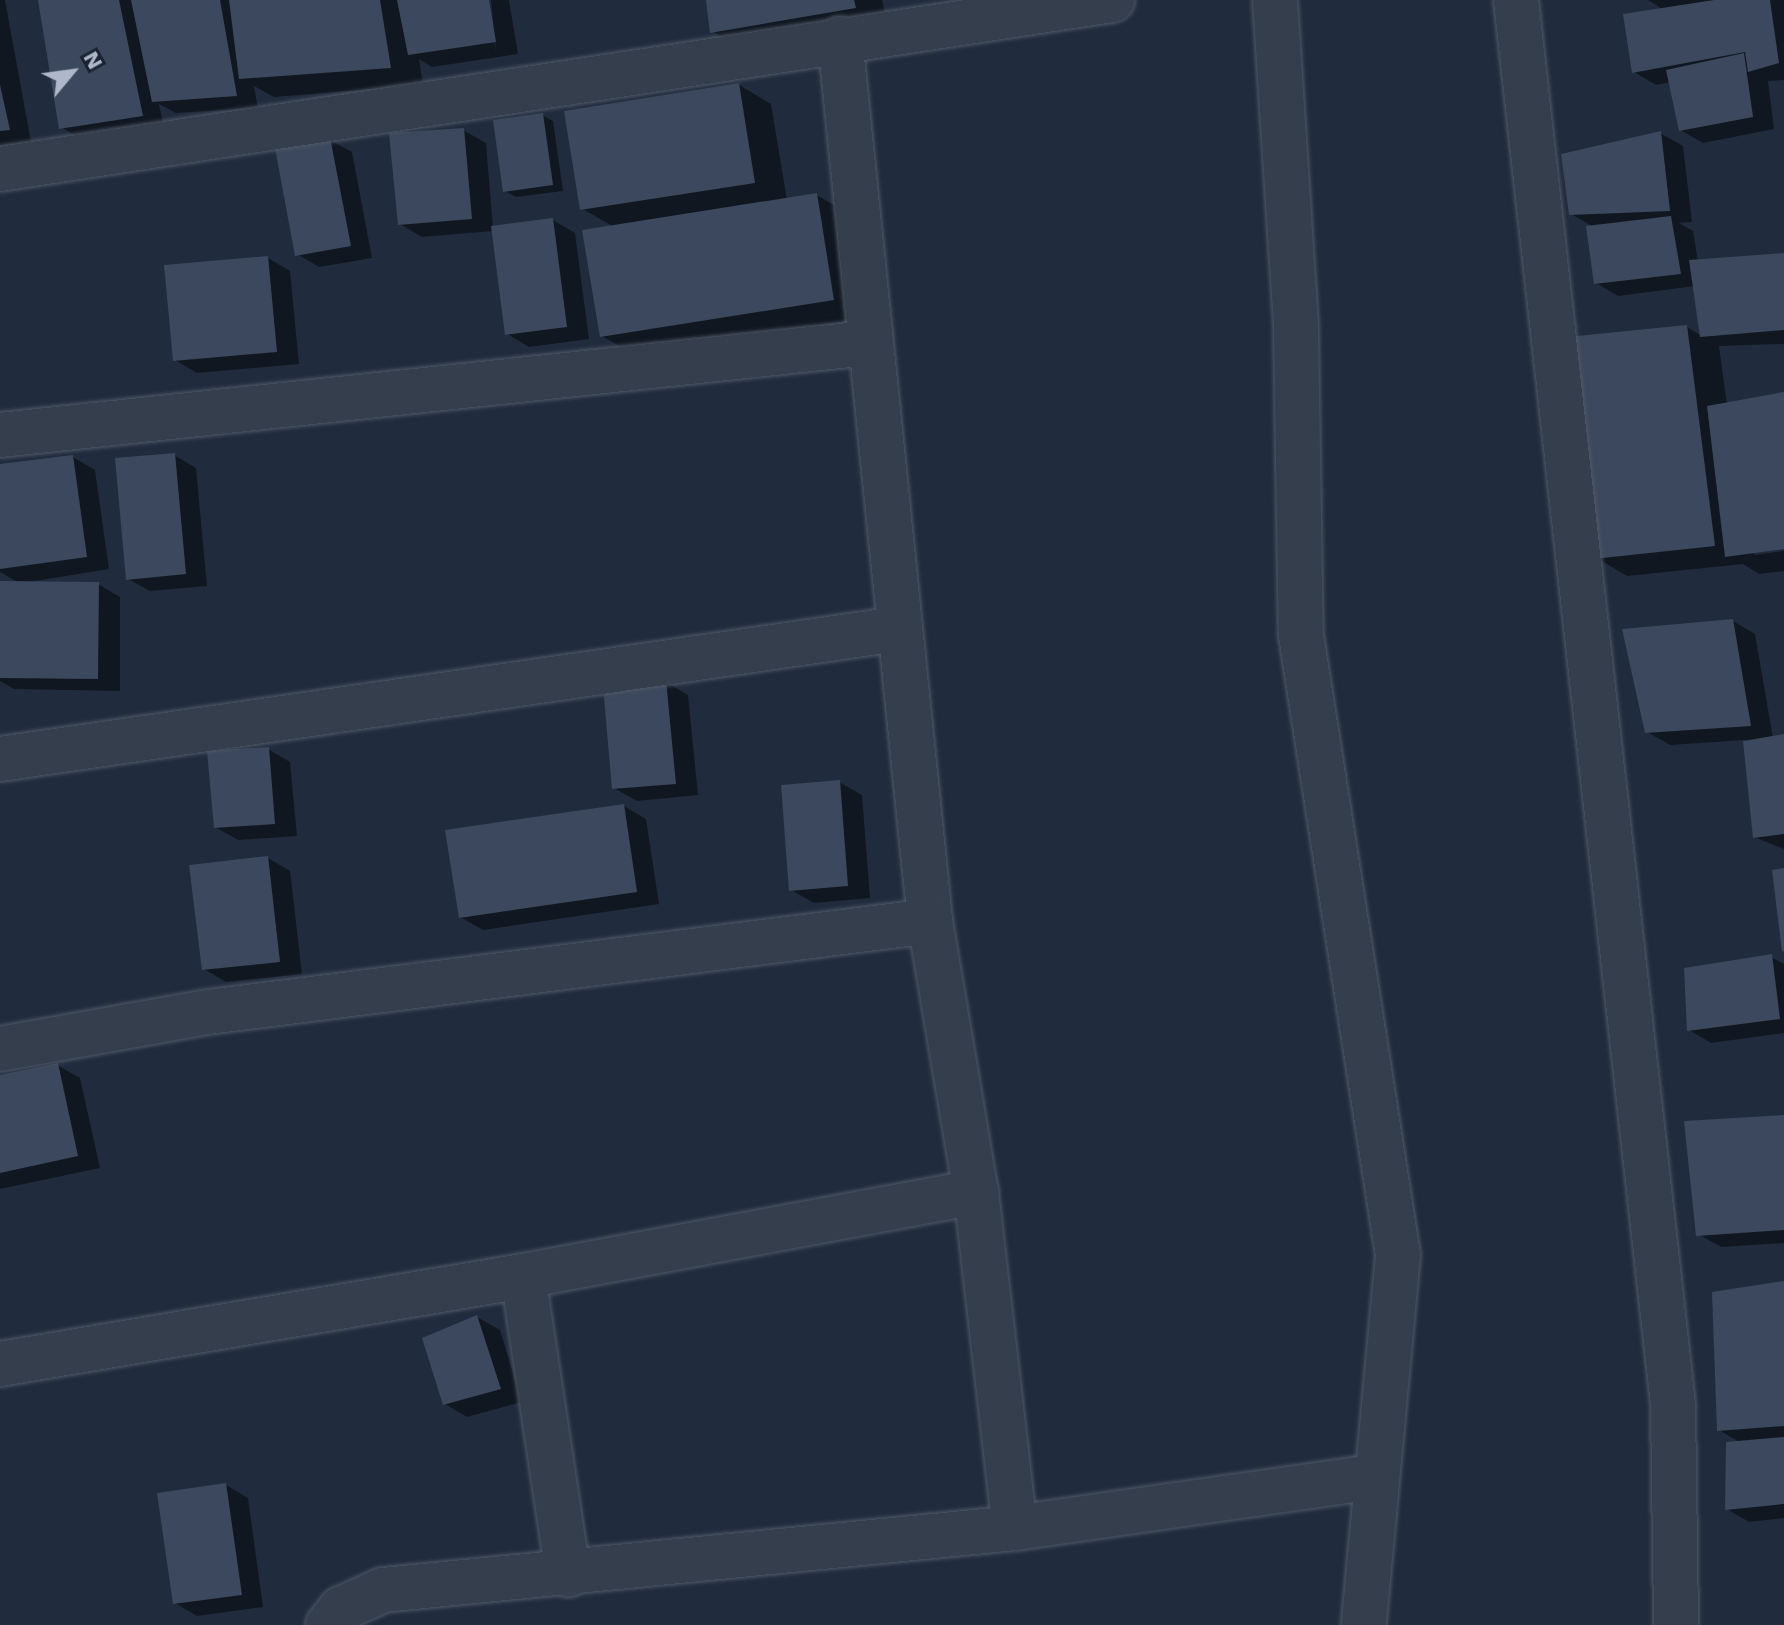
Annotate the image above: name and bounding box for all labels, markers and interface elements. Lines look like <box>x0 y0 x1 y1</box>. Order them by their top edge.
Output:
north arrow <box>32 32 112 112</box>
text: N <box>79 47 108 73</box>

